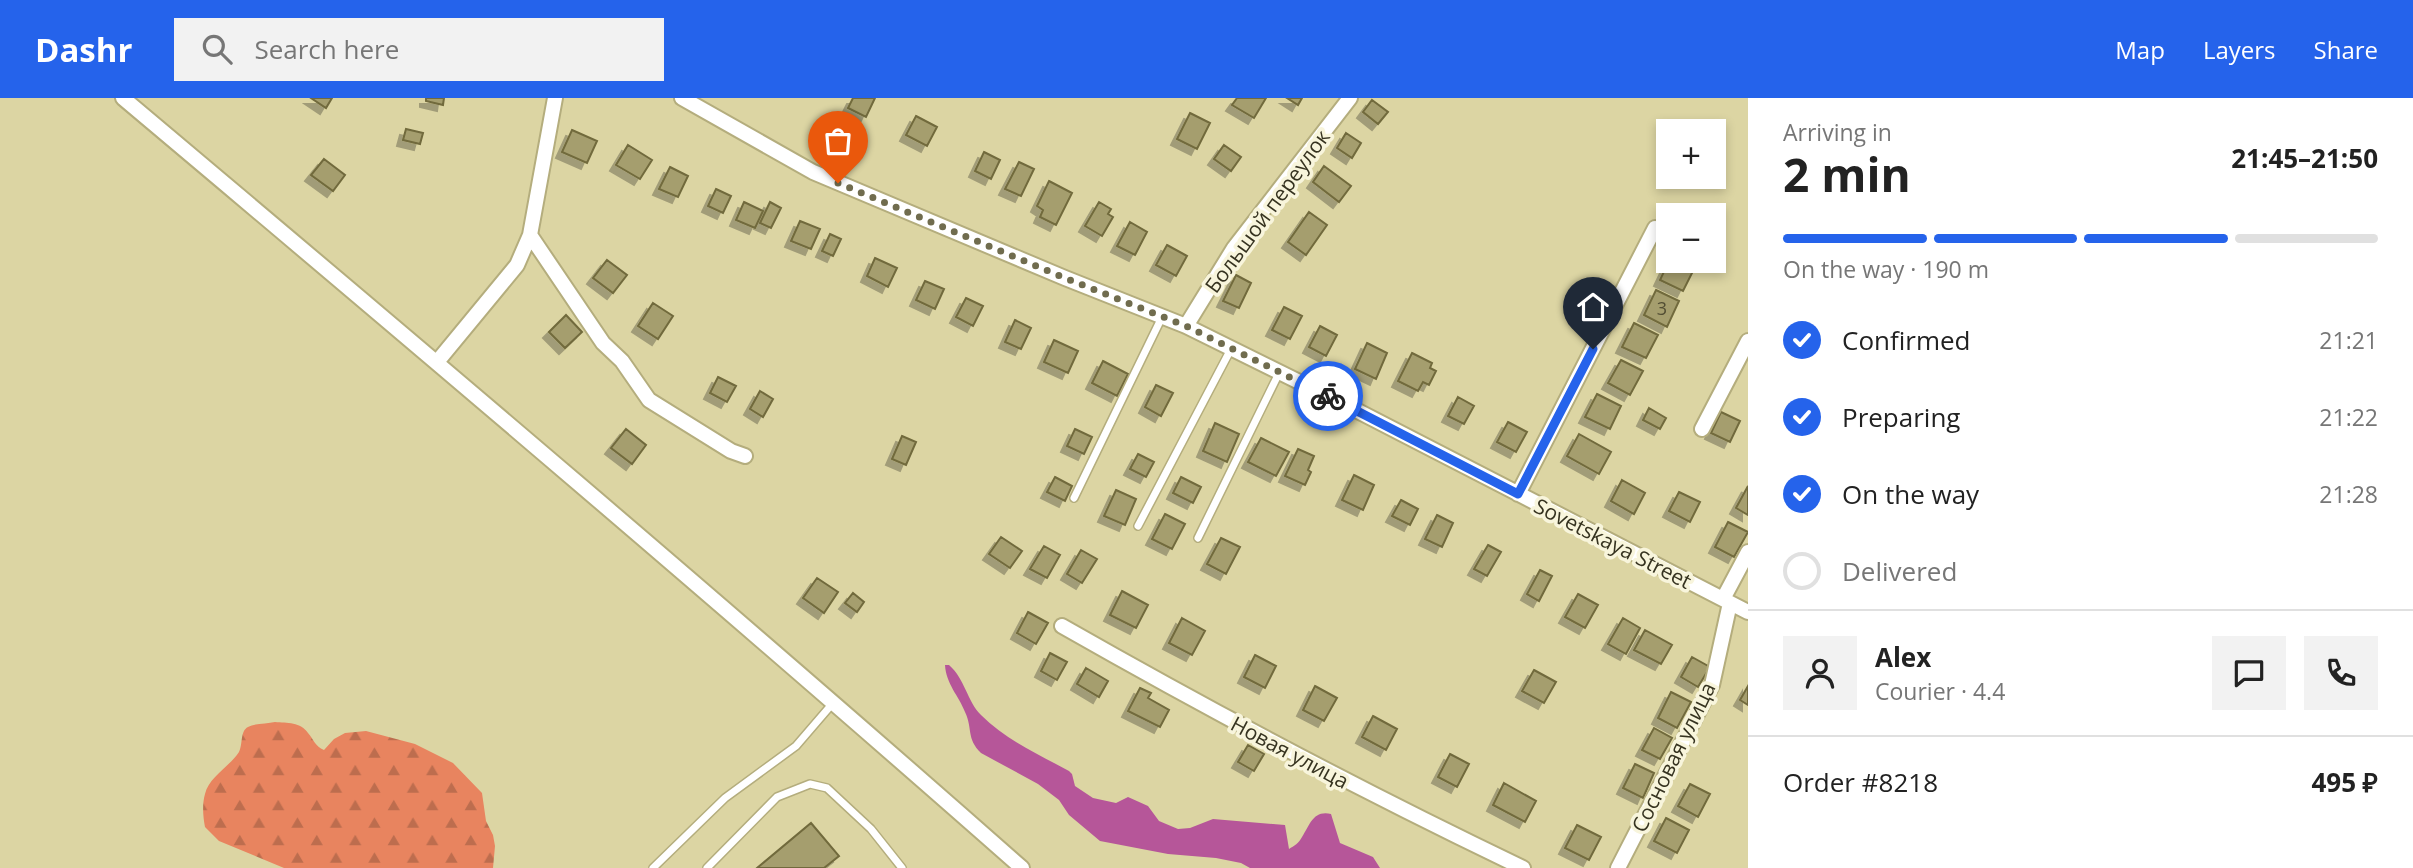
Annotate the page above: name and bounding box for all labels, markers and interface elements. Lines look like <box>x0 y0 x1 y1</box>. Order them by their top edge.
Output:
search box <box>174 18 664 81</box>
text: Dashr <box>35 27 132 72</box>
icon: search <box>198 30 236 68</box>
text: Search here <box>254 31 399 67</box>
text: Map <box>2115 33 2165 66</box>
text: Layers <box>2203 33 2276 66</box>
text: Share <box>2314 33 2378 66</box>
pin <box>808 111 868 183</box>
text: Arriving in <box>1783 116 1892 148</box>
map controls <box>1656 119 1726 273</box>
button: + <box>1656 119 1726 189</box>
icon: bag <box>819 122 857 160</box>
street label: Большой переулок <box>1198 124 1336 298</box>
text: 21:45–21:50 <box>2231 140 2378 176</box>
text: 2 min <box>1783 143 1911 205</box>
button: − <box>1656 203 1726 273</box>
text: On the way · 190 m <box>1783 253 1989 285</box>
pin <box>1563 277 1623 349</box>
icon: home <box>1574 288 1612 326</box>
house number: 3 <box>1657 296 1667 320</box>
icon: check <box>1783 321 1821 359</box>
text: Confirmed <box>1842 322 1970 358</box>
text: 21:21 <box>2319 324 2378 356</box>
courier <box>1293 361 1363 431</box>
icon: bike <box>1309 377 1347 415</box>
icon: check <box>1783 398 1821 436</box>
text: Preparing <box>1842 399 1960 435</box>
text: 21:22 <box>2319 401 2378 433</box>
icon: check <box>1783 475 1821 513</box>
text: On the way <box>1842 476 1979 512</box>
text: 21:28 <box>2319 478 2378 510</box>
street label: Sovetskaya Street <box>1530 491 1696 595</box>
text: Delivered <box>1842 553 1957 589</box>
button: person <box>1783 636 1857 710</box>
button: chat <box>2212 636 2286 710</box>
button: phone <box>2304 636 2378 710</box>
text: Alex <box>1875 639 1931 675</box>
text: Courier · 4.4 <box>1875 675 2005 707</box>
street label: Сосновая улица <box>1625 677 1721 837</box>
street label: Новая улица <box>1226 709 1354 795</box>
text: Order #8218 <box>1783 764 1938 800</box>
text: 495 ₽ <box>2312 764 2378 800</box>

